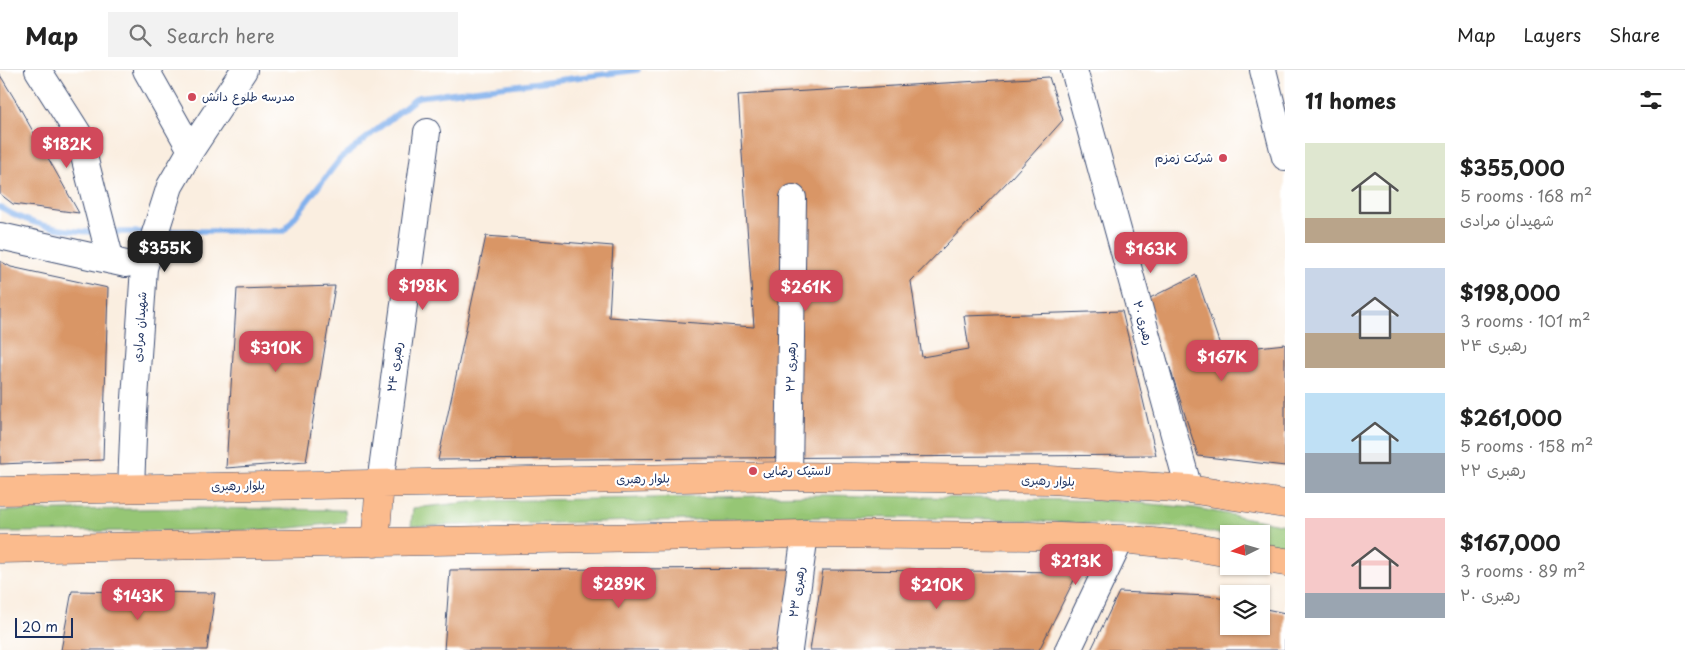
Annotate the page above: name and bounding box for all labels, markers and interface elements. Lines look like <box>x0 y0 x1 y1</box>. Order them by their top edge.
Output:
search box <box>108 12 458 57</box>
text: Map <box>25 17 78 53</box>
icon: search <box>126 21 154 49</box>
text: Search here <box>166 21 275 49</box>
text: Map <box>1457 21 1496 48</box>
text: Layers <box>1524 21 1581 48</box>
text: Share <box>1609 21 1660 48</box>
text: 11 homes <box>1305 84 1396 116</box>
icon: filters <box>1637 86 1665 114</box>
place label: مدرسه طلوع دانش <box>202 87 295 106</box>
marker: مدرسه طلوع دانش <box>186 91 198 103</box>
pin: $182K <box>32 126 102 169</box>
text: $182K <box>42 131 92 155</box>
place label: شرکت زمزم <box>1155 148 1213 167</box>
text: $355,000 <box>1460 151 1565 183</box>
marker: شرکت زمزم <box>1217 152 1229 164</box>
icon: home <box>1345 163 1405 223</box>
text: 5 rooms · 168 m² <box>1460 183 1592 207</box>
text: شهیدان مرادی <box>1460 207 1554 231</box>
pin: $355K <box>130 230 200 273</box>
pin: $163K <box>1116 232 1186 274</box>
text: $355K <box>139 235 191 259</box>
text: $163K <box>1125 236 1177 260</box>
pin: $198K <box>388 268 458 311</box>
pin: $261K <box>771 270 841 312</box>
text: $198K <box>399 273 447 297</box>
text: $261K <box>781 274 831 298</box>
text: $198,000 <box>1460 276 1560 308</box>
icon: home <box>1345 288 1405 348</box>
street label: شهیدان مرادی <box>128 291 150 363</box>
street label: رهبری ۲۰ <box>1129 298 1159 347</box>
text: 3 rooms · 101 m² <box>1460 308 1591 332</box>
pin: $310K <box>241 330 311 373</box>
text: رهبری ۲۴ <box>1460 332 1527 356</box>
text: $310K <box>250 335 302 359</box>
pin: $167K <box>1187 340 1257 382</box>
street label: رهبری ۲۴ <box>382 341 406 393</box>
street label: رهبری ۲۲ <box>781 342 799 392</box>
text: $167K <box>1197 344 1247 368</box>
text: $261,000 <box>1460 401 1562 433</box>
icon: home <box>1345 413 1405 473</box>
text: 5 rooms · 158 m² <box>1460 433 1593 457</box>
text: رهبری ۲۲ <box>1460 457 1526 481</box>
place label: لاستیک رضایی <box>763 461 831 479</box>
marker: لاستیک رضایی <box>747 465 759 477</box>
street label: بلوار رهبری <box>616 469 670 487</box>
street label: بلوار رهبری <box>1021 470 1075 490</box>
street label: بلوار رهبری <box>211 476 265 494</box>
north arrow <box>1220 525 1270 575</box>
map controls <box>1220 525 1270 635</box>
text: $167,000 <box>1460 526 1561 558</box>
icon: home <box>1345 538 1405 598</box>
pin: $213K <box>1041 544 1111 586</box>
text: $213K <box>1051 548 1101 572</box>
text: 3 rooms · 89 m² <box>1460 558 1585 582</box>
street label: رهبری ۲۳ <box>784 565 808 619</box>
pin: $289K <box>584 566 654 609</box>
pin: $210K <box>902 568 972 610</box>
text: $289K <box>593 571 645 595</box>
text: $210K <box>911 572 963 596</box>
pin: $143K <box>103 578 173 621</box>
text: رهبری ۲۰ <box>1460 582 1521 606</box>
text: $143K <box>113 583 163 607</box>
button: layers <box>1220 585 1270 635</box>
scale bar <box>15 615 72 638</box>
text: 20 m <box>22 616 58 637</box>

